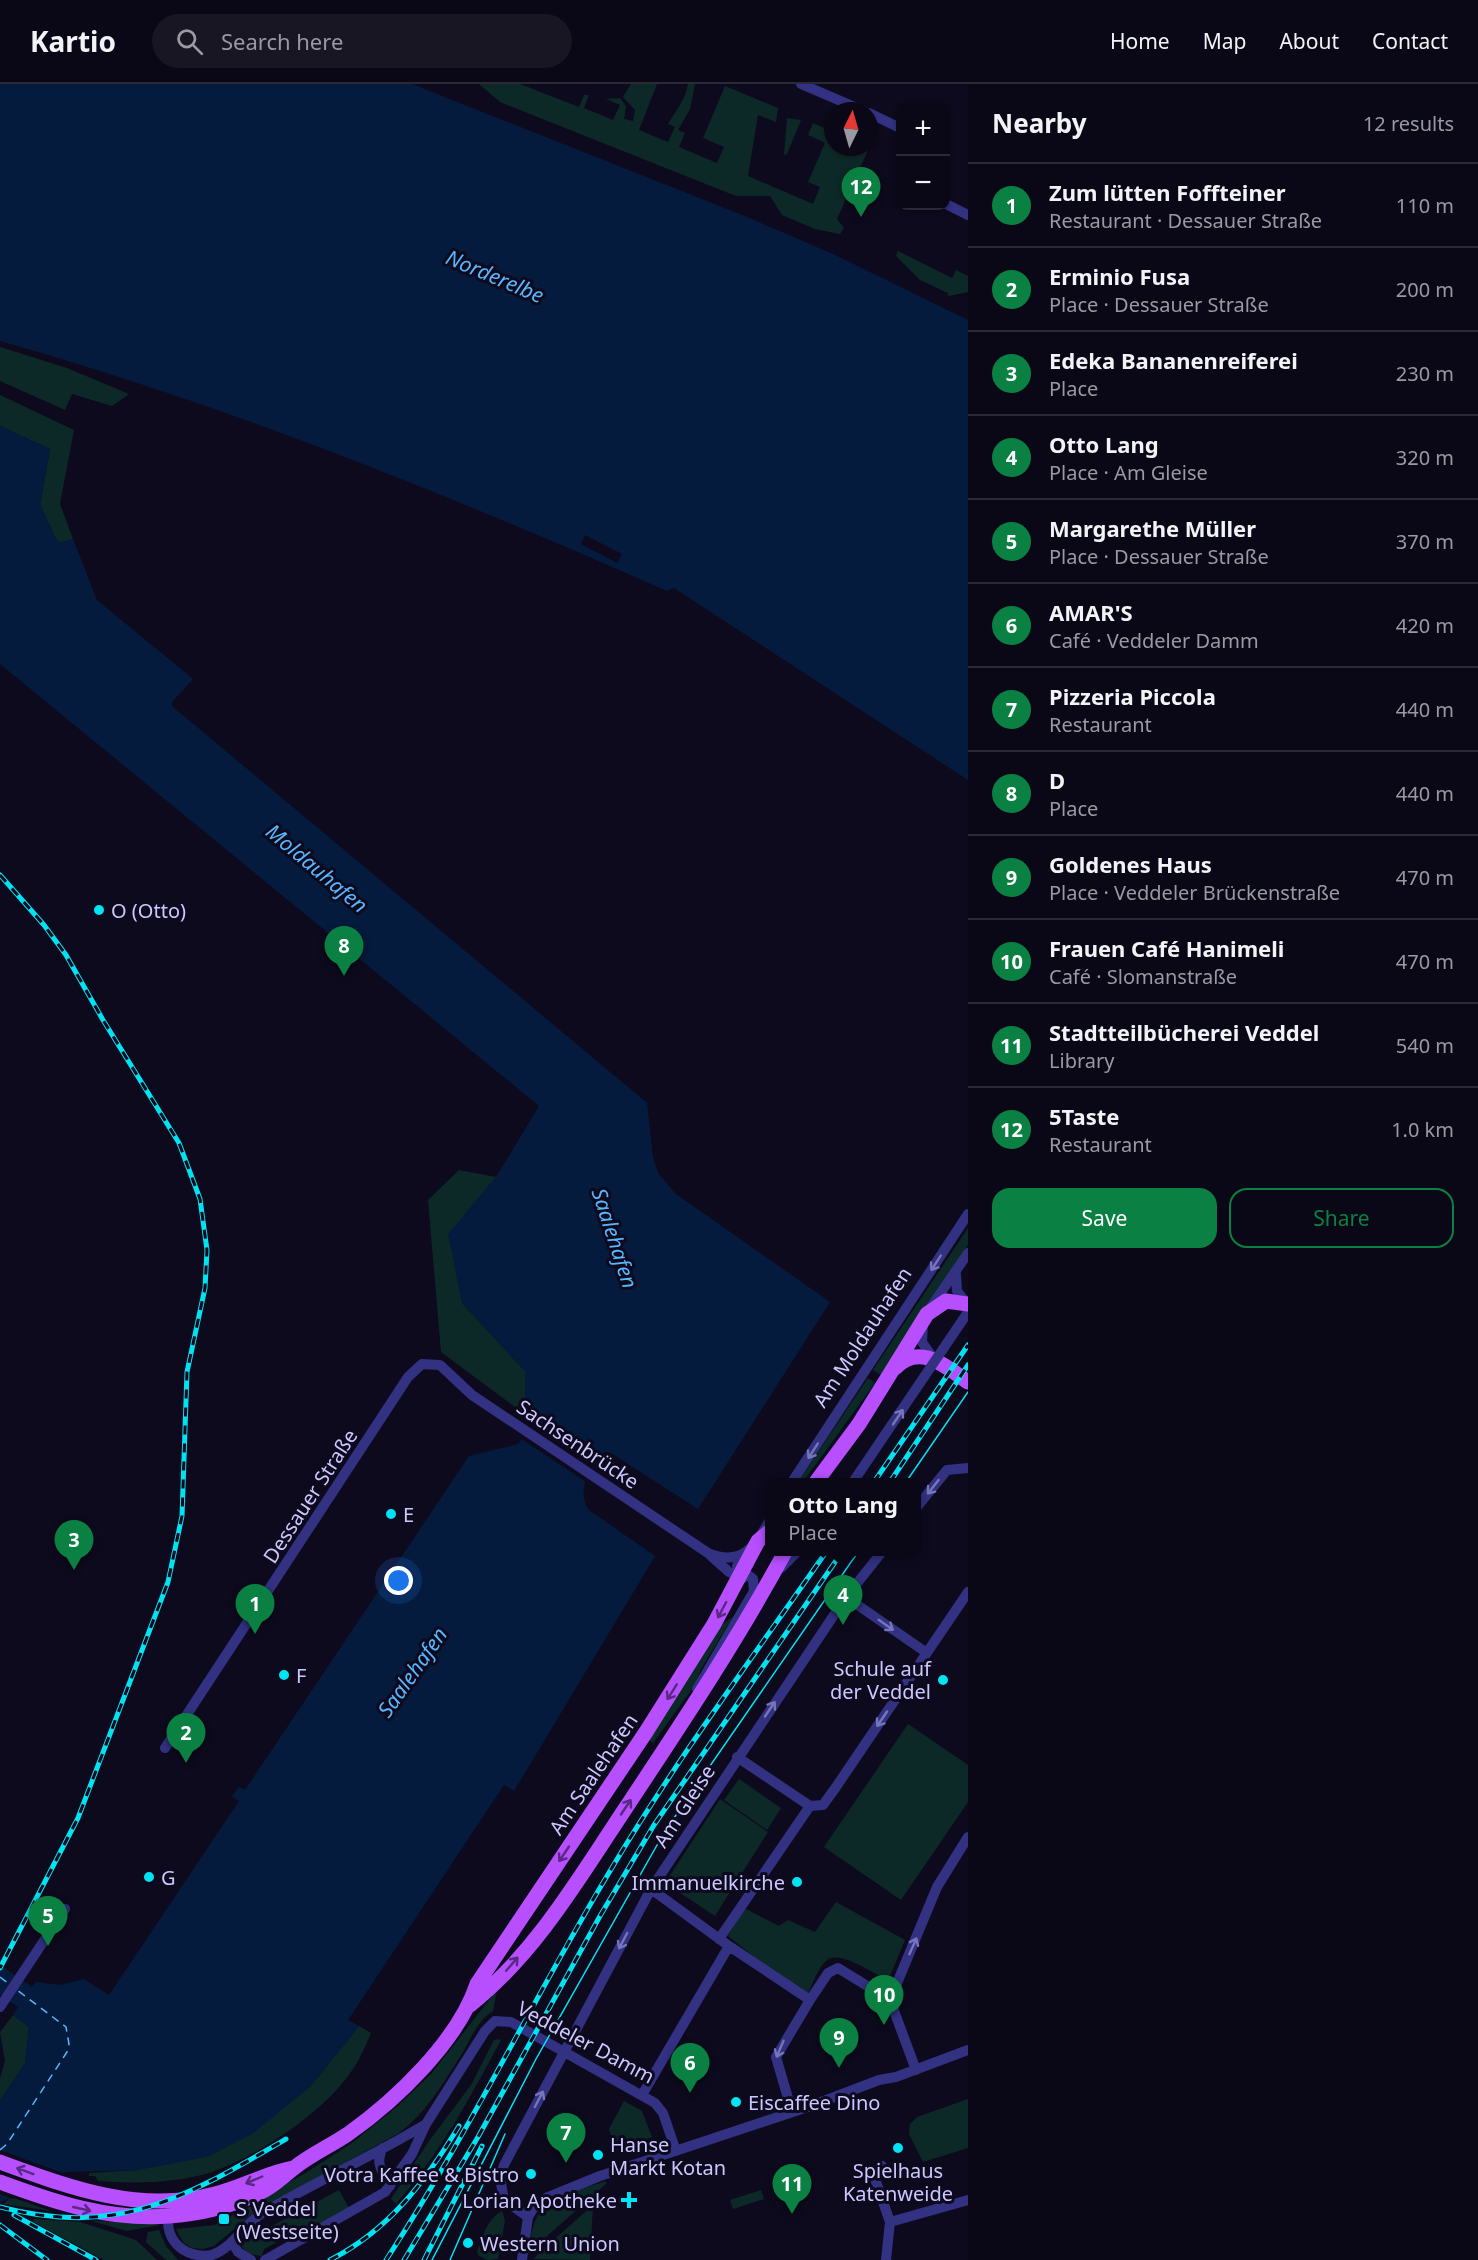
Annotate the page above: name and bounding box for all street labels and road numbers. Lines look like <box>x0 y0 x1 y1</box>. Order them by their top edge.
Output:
street label: Am Moldauhafen <box>807 1262 917 1412</box>
street label: Sachsenbrücke <box>512 1393 644 1495</box>
street label: Dessauer Straße <box>257 1424 363 1568</box>
street label: Am Saalehafen <box>542 1708 644 1840</box>
street label: Am Gleise <box>647 1759 721 1853</box>
street label: Veddeler Damm <box>513 1994 659 2090</box>

